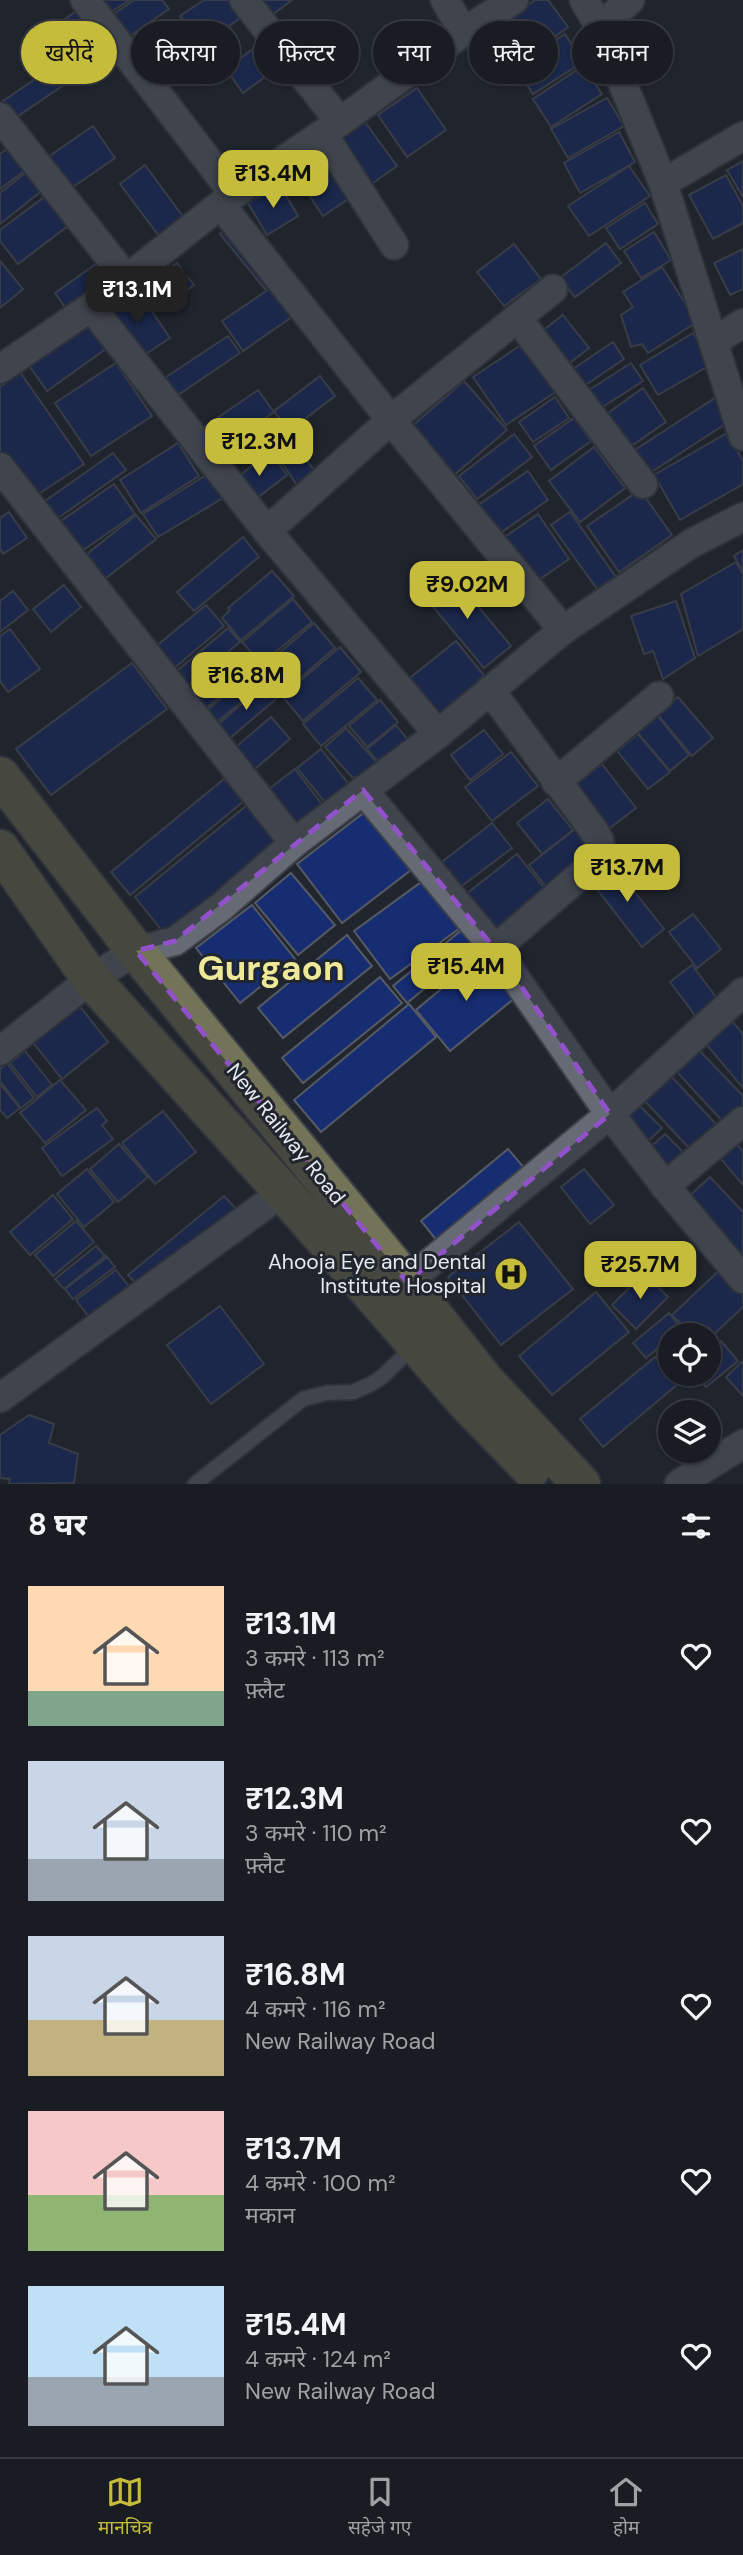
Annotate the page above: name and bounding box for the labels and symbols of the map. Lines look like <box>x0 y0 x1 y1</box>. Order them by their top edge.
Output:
pin: ₹13.4M <box>216 150 330 210</box>
pin: ₹13.1M <box>80 266 194 326</box>
pin: ₹12.3M <box>202 419 316 478</box>
pin: ₹9.02M <box>410 562 524 621</box>
pin: ₹16.8M <box>189 652 303 712</box>
pin: ₹13.7M <box>570 844 684 904</box>
pin: ₹15.4M <box>409 944 523 1003</box>
district label: Gurgaon <box>197 945 345 991</box>
street label: New Railway Road <box>220 1058 352 1210</box>
pin: ₹25.7M <box>583 1242 697 1301</box>
place label: Ahooja Eye and Dental Institute Hospital <box>268 1248 486 1300</box>
hospital icon: Ahooja Eye and Dental Institute Hospital <box>492 1255 530 1293</box>

